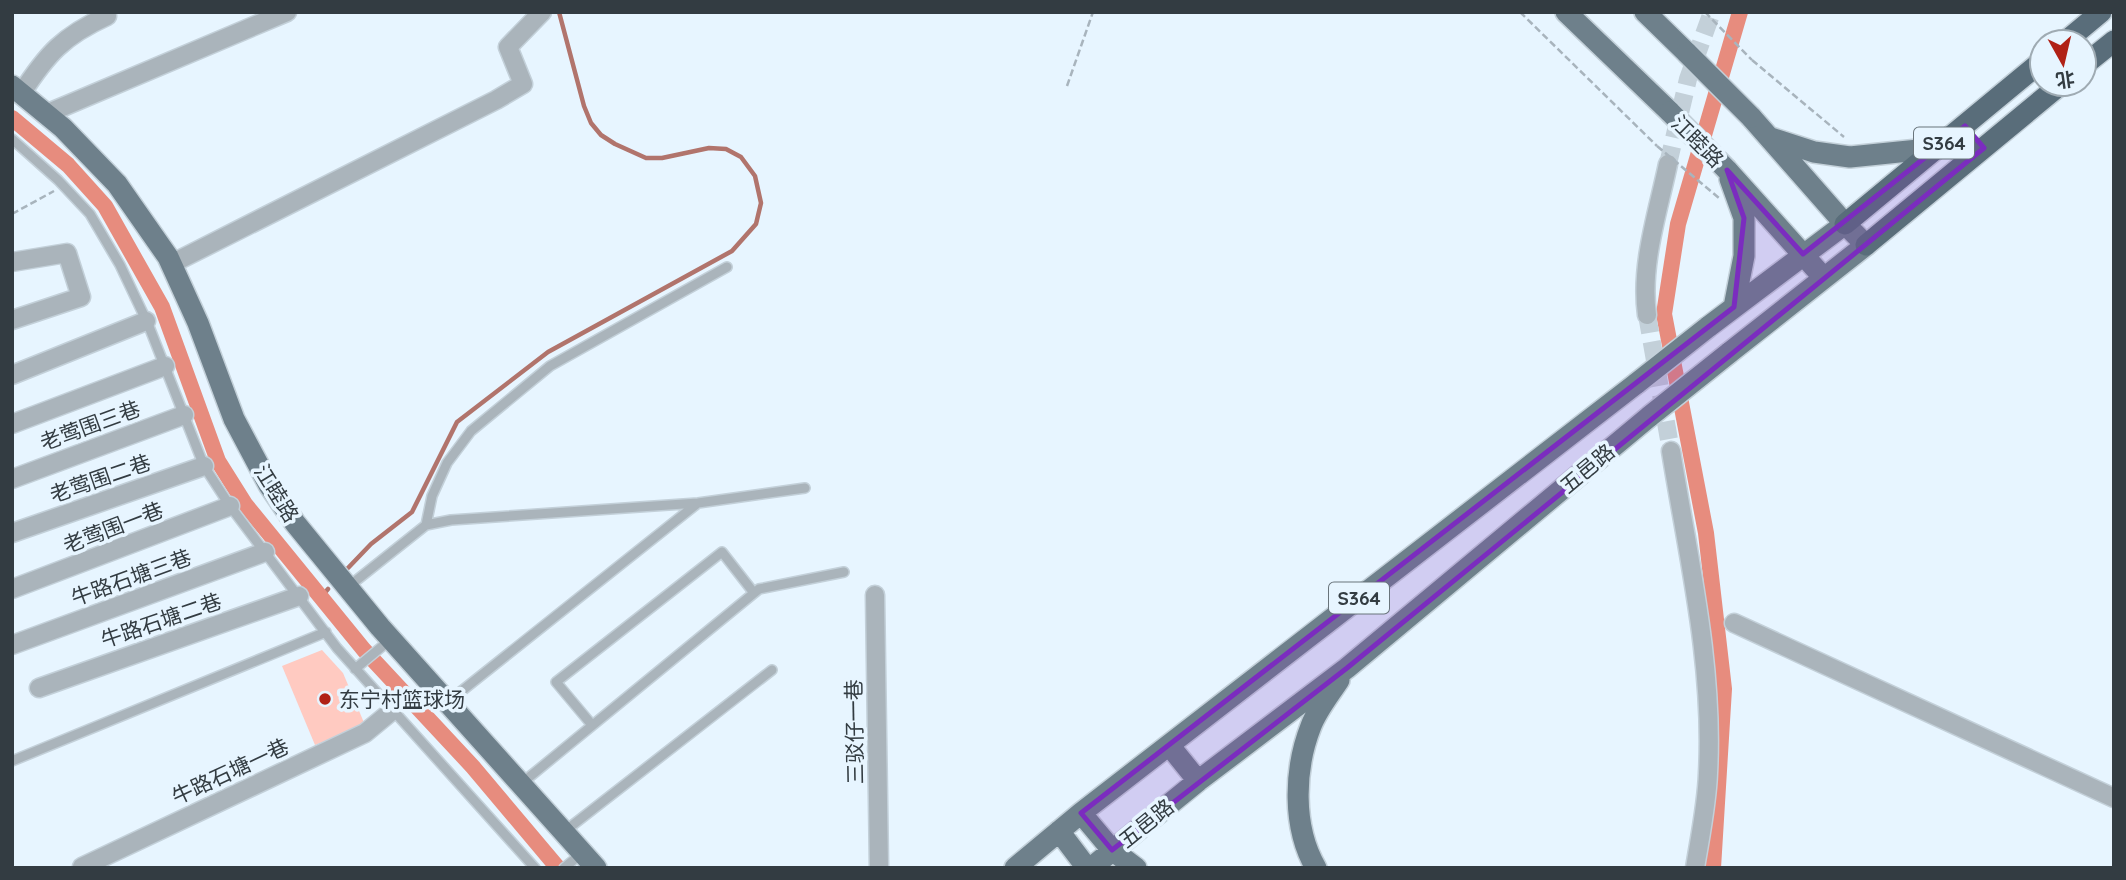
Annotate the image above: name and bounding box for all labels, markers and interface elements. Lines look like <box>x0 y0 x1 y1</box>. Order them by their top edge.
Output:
north arrow <box>2028 28 2098 98</box>
text: 北 <box>2054 67 2076 93</box>
street label: 江睦路 <box>1667 110 1729 172</box>
road number: S364 <box>1914 127 1974 158</box>
street label: 老莺围三巷 <box>36 395 144 455</box>
street label: 五邑路 <box>1555 438 1619 498</box>
street label: 老莺围二巷 <box>46 449 154 507</box>
street label: 江睦路 <box>249 459 305 527</box>
street label: 老莺围一巷 <box>59 496 167 558</box>
street label: 牛路石塘三巷 <box>67 543 195 611</box>
road number: S364 <box>1329 582 1389 614</box>
street label: 牛路石塘二巷 <box>97 587 225 653</box>
street label: 三驳仔一巷 <box>840 679 868 785</box>
place label: 东宁村篮球场 <box>339 686 465 712</box>
marker: 东宁村篮球场 <box>317 691 333 707</box>
street label: 牛路石塘一巷 <box>167 733 293 809</box>
street label: 五邑路 <box>1113 793 1179 853</box>

